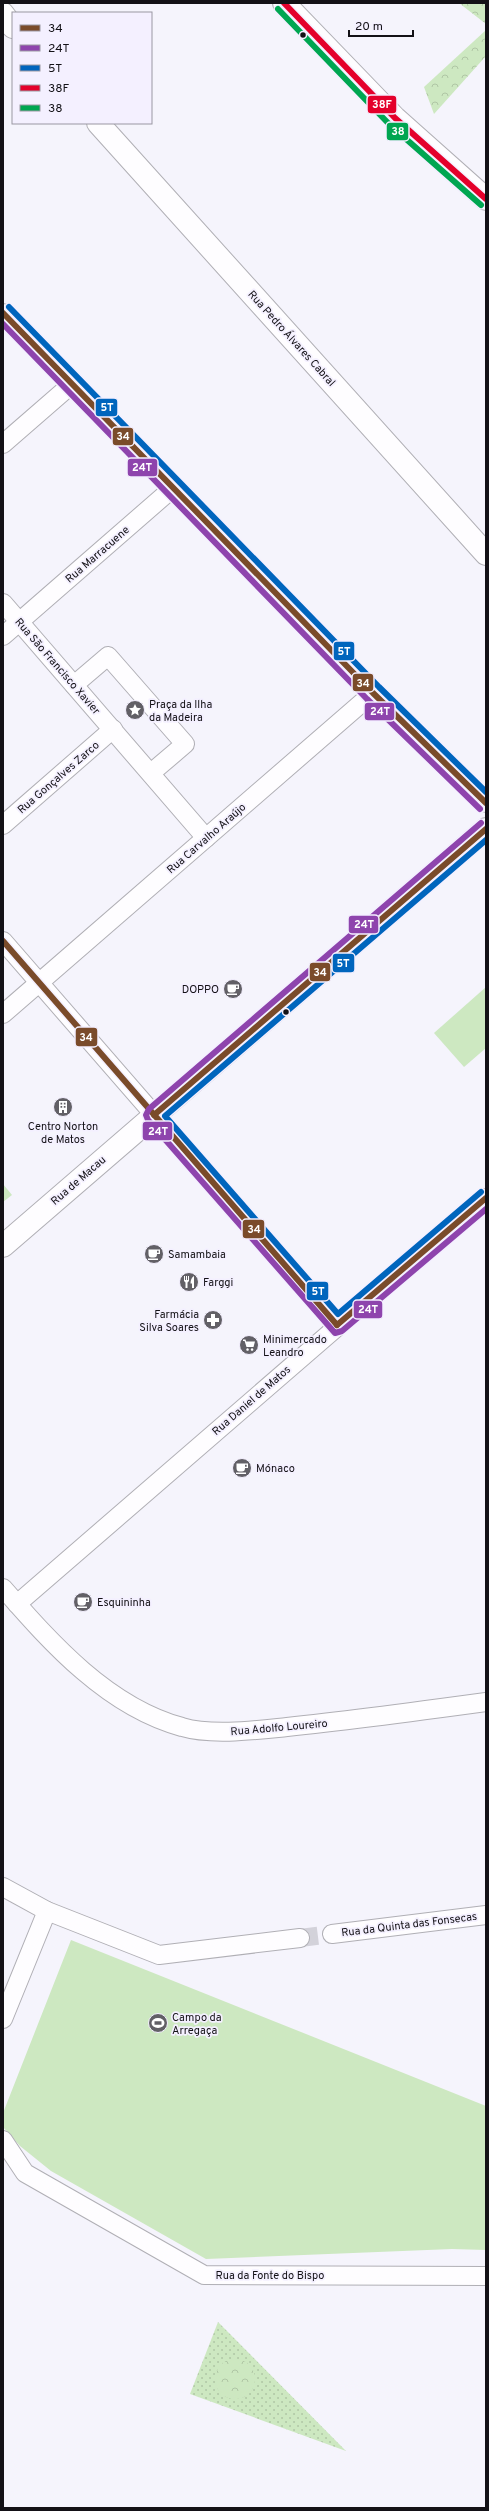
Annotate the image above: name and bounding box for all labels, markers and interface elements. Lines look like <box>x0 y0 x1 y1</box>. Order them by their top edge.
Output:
legend <box>12 12 152 124</box>
scale bar <box>349 12 413 38</box>
text: 20 m <box>355 19 383 35</box>
text: 34 <box>48 21 63 37</box>
unlabelled marker <box>298 30 308 40</box>
text: 24T <box>48 41 69 57</box>
text: 5T <box>48 61 62 77</box>
text: 38F <box>48 81 70 97</box>
line badge: 38F <box>367 95 397 114</box>
text: 38F <box>372 98 393 112</box>
text: 38 <box>48 101 63 117</box>
line badge: 38 <box>386 122 409 141</box>
text: 38 <box>391 125 405 139</box>
street label: Rua Pedro Álvares Cabral <box>244 287 339 390</box>
line badge: 5T <box>95 398 118 417</box>
text: 5T <box>100 401 114 415</box>
line badge: 34 <box>112 427 134 446</box>
text: 34 <box>116 430 130 444</box>
line badge: 24T <box>127 458 158 477</box>
text: 24T <box>132 461 152 475</box>
street label: Rua Marracuene <box>63 523 133 586</box>
street label: Rua São Francisco Xavier <box>12 616 103 718</box>
line badge: 5T <box>333 641 355 661</box>
text: 5T <box>337 645 351 659</box>
line badge: 34 <box>352 673 374 692</box>
text: 34 <box>356 677 370 691</box>
place label: Praça da Ilha da Madeira <box>149 698 212 725</box>
place icon: Praça da Ilha da Madeira <box>124 699 146 721</box>
line badge: 24T <box>364 702 395 721</box>
text: 24T <box>370 705 390 719</box>
street label: Rua Gonçalves Zarco <box>15 738 102 817</box>
street label: Rua Carvalho Araújo <box>164 801 249 877</box>
line badge: 24T <box>348 915 379 934</box>
text: 24T <box>354 918 374 932</box>
line badge: 5T <box>332 953 355 973</box>
text: 5T <box>336 957 350 971</box>
line badge: 34 <box>309 962 331 982</box>
text: 34 <box>313 966 327 980</box>
cafe icon: DOPPO <box>222 978 244 1000</box>
place label: DOPPO <box>182 983 219 997</box>
unlabelled marker <box>281 1007 291 1017</box>
line badge: 34 <box>75 1027 98 1047</box>
text: 34 <box>79 1031 93 1045</box>
building icon: Centro Norton de Matos <box>52 1096 74 1118</box>
place label: Centro Norton de Matos <box>28 1120 98 1147</box>
line badge: 24T <box>142 1121 173 1141</box>
text: 24T <box>148 1125 168 1139</box>
street label: Rua de Macau <box>48 1153 109 1208</box>
line badge: 34 <box>242 1219 265 1239</box>
text: 34 <box>247 1223 261 1237</box>
cafe icon: Samambaia <box>143 1243 165 1265</box>
place label: Samambaia <box>168 1248 226 1262</box>
restaurant icon: Farggi <box>178 1271 200 1293</box>
place label: Farggi <box>203 1276 233 1290</box>
line badge: 5T <box>306 1281 329 1301</box>
text: 5T <box>311 1285 325 1299</box>
line badge: 24T <box>353 1300 383 1319</box>
text: 24T <box>358 1303 378 1317</box>
place label: Farmácia Silva Soares <box>139 1308 199 1335</box>
pharmacy icon: Farmácia Silva Soares <box>202 1309 224 1331</box>
place label: Minimercado Leandro <box>263 1333 327 1360</box>
supermarket icon: Minimercado Leandro <box>238 1334 260 1356</box>
street label: Rua Daniel de Matos <box>210 1363 294 1439</box>
cafe icon: Mónaco <box>231 1457 253 1479</box>
place label: Mónaco <box>256 1462 295 1476</box>
cafe icon: Esquininha <box>72 1591 94 1613</box>
place label: Esquininha <box>97 1596 151 1610</box>
street label: Rua Adolfo Loureiro <box>230 1717 328 1739</box>
street label: Rua da Quinta das Fonsecas <box>340 1910 478 1940</box>
place label: Campo da Arregaça <box>172 2011 222 2038</box>
sports icon: Campo da Arregaça <box>147 2012 169 2034</box>
street label: Rua da Fonte do Bispo <box>216 2269 324 2283</box>

